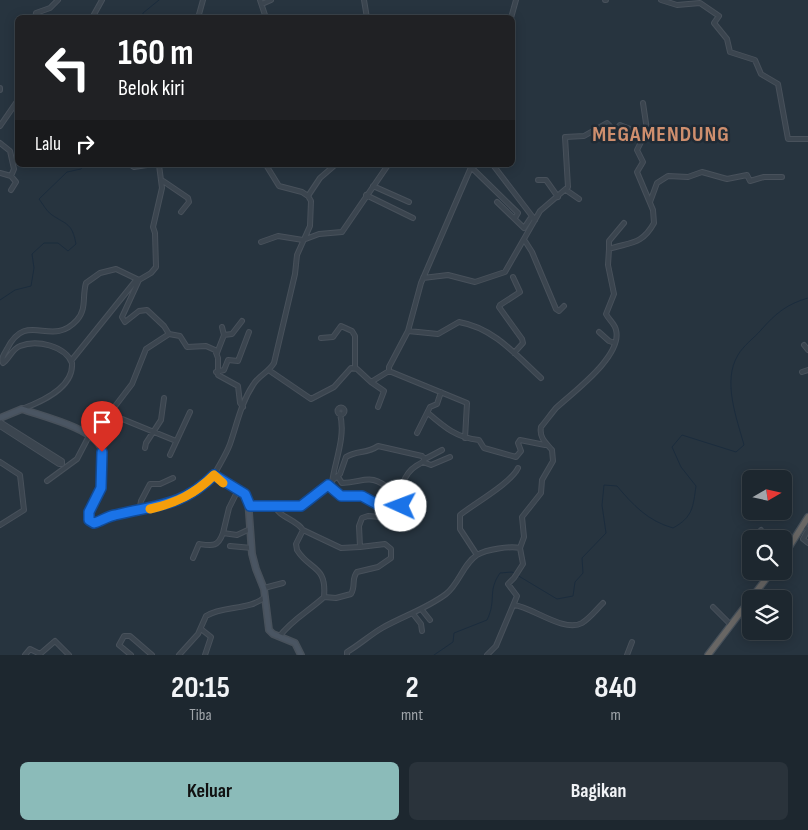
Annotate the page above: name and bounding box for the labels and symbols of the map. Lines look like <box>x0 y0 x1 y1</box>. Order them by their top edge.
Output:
district label: MEGAMENDUNG <box>592 121 730 148</box>
pin <box>81 401 123 452</box>
north arrow <box>742 470 792 520</box>
position arrow <box>374 479 426 531</box>

